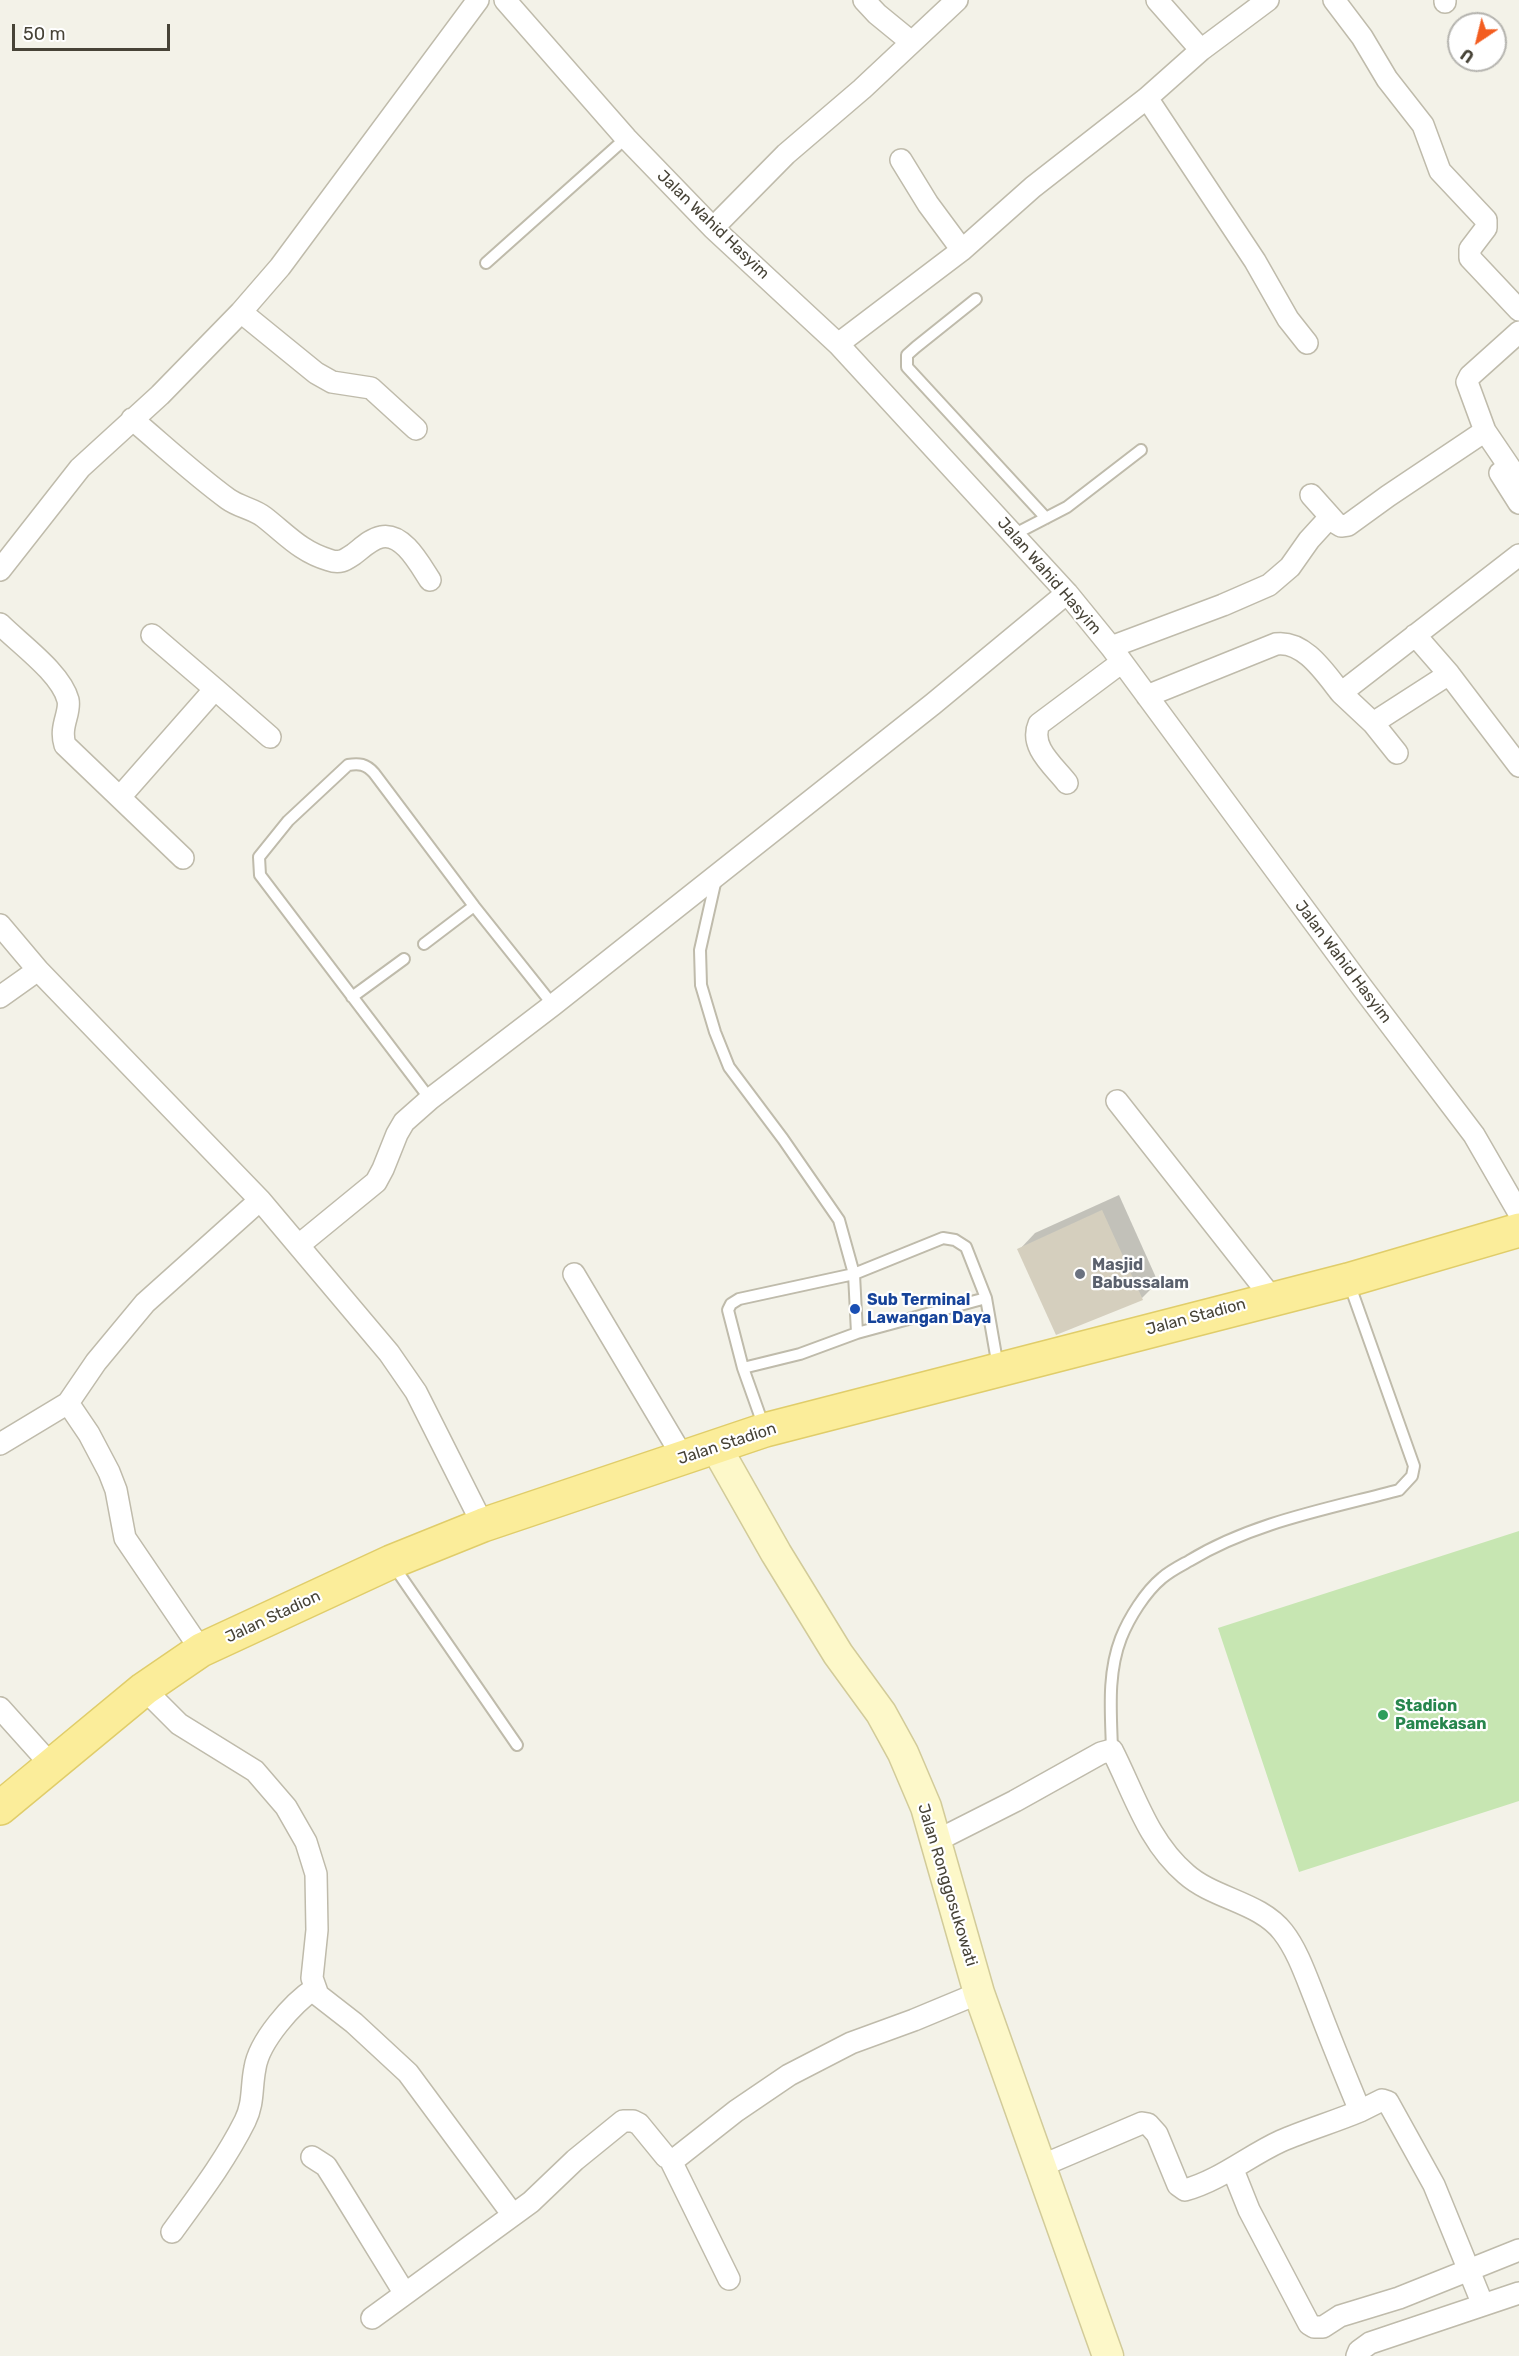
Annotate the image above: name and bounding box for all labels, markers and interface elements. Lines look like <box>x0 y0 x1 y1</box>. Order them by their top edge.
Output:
scale bar <box>15 12 172 50</box>
north arrow <box>1447 12 1507 72</box>
text: 50 m <box>23 23 66 45</box>
text: U <box>1457 44 1478 67</box>
street label: Jalan Wahid Hasyim <box>653 166 773 284</box>
street label: Jalan Wahid Hasyim <box>993 514 1105 638</box>
street label: Jalan Wahid Hasyim <box>1291 897 1395 1027</box>
place label: Masjid Babussalam <box>1092 1255 1189 1293</box>
marker: Masjid Babussalam <box>1073 1267 1087 1281</box>
place label: Sub Terminal Lawangan Daya <box>867 1290 991 1328</box>
street label: Jalan Stadion <box>1144 1294 1248 1340</box>
marker: Sub Terminal Lawangan Daya <box>848 1302 862 1316</box>
street label: Jalan Stadion <box>675 1419 779 1469</box>
street label: Jalan Stadion <box>222 1587 324 1647</box>
place label: Stadion Pamekasan <box>1395 1696 1486 1734</box>
marker: Stadion Pamekasan <box>1376 1708 1390 1722</box>
street label: Jalan Ronggosukowati <box>913 1801 981 1969</box>

